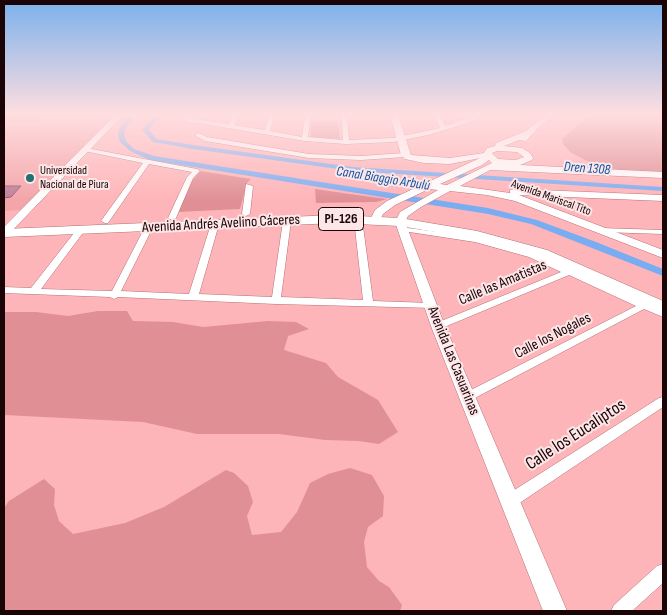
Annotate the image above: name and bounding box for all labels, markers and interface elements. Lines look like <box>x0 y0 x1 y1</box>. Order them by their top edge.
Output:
water label: Dren 1308 <box>563 159 611 179</box>
water label: Canal Biaggio Arbulú <box>335 163 431 195</box>
place label: Universidad Nacional de Piura <box>40 164 109 192</box>
marker: Universidad Nacional de Piura <box>24 172 36 184</box>
street label: Avenida Mariscal Tito <box>509 177 593 219</box>
road number: PI-126 <box>318 208 364 230</box>
street label: Avenida Andrés Avelino Cáceres <box>142 211 300 237</box>
street label: Calle las Amatistas <box>456 256 550 310</box>
street label: Avenida Las Casuarinas <box>423 304 483 418</box>
street label: Calle los Nogales <box>512 309 594 363</box>
street label: Calle los Eucaliptos <box>522 395 630 475</box>

